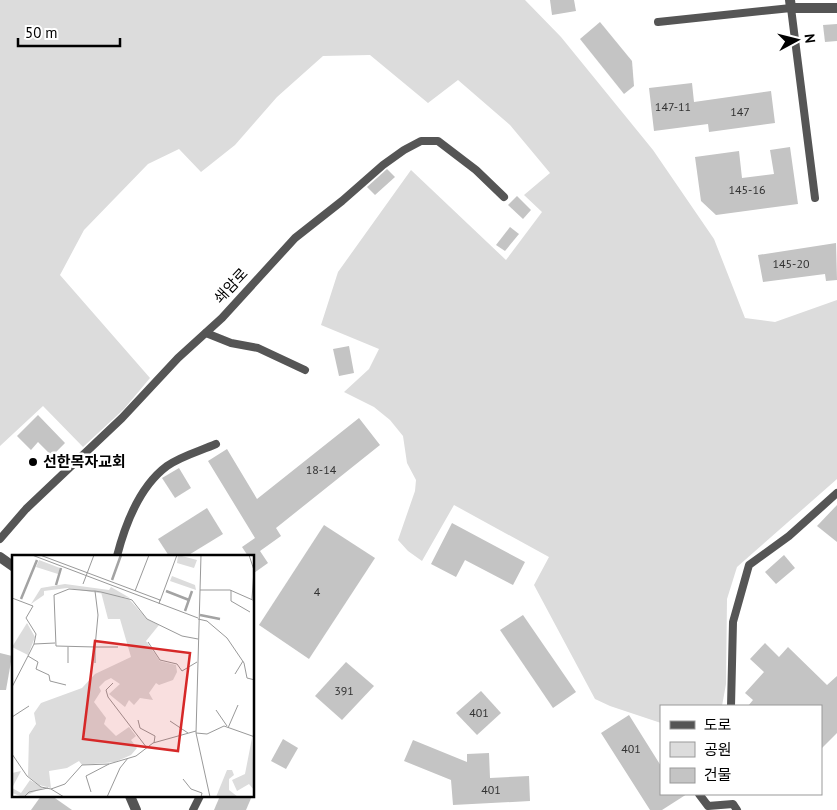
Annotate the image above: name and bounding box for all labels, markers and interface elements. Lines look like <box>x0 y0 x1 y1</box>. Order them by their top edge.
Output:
scale bar <box>18 15 120 47</box>
north arrow <box>772 15 822 65</box>
text: 50 m <box>25 23 58 42</box>
text: N <box>800 33 819 44</box>
house number: 147-11 <box>655 99 691 114</box>
house number: 147 <box>730 104 750 119</box>
house number: 145-16 <box>728 182 766 197</box>
house number: 145-20 <box>772 256 810 271</box>
street label: 쇄암로 <box>210 264 252 307</box>
place label: 선한목자교회 <box>43 452 126 471</box>
marker: 선한목자교회 <box>27 456 39 468</box>
house number: 18-14 <box>306 462 337 477</box>
inset map <box>12 555 255 798</box>
house number: 4 <box>314 584 321 599</box>
house number: 391 <box>334 683 354 698</box>
house number: 401 <box>469 705 489 720</box>
legend <box>660 705 822 795</box>
text: 도로 <box>704 715 732 734</box>
text: 공원 <box>704 740 732 759</box>
house number: 401 <box>621 741 641 756</box>
text: 건물 <box>704 765 732 784</box>
house number: 401 <box>481 782 501 797</box>

